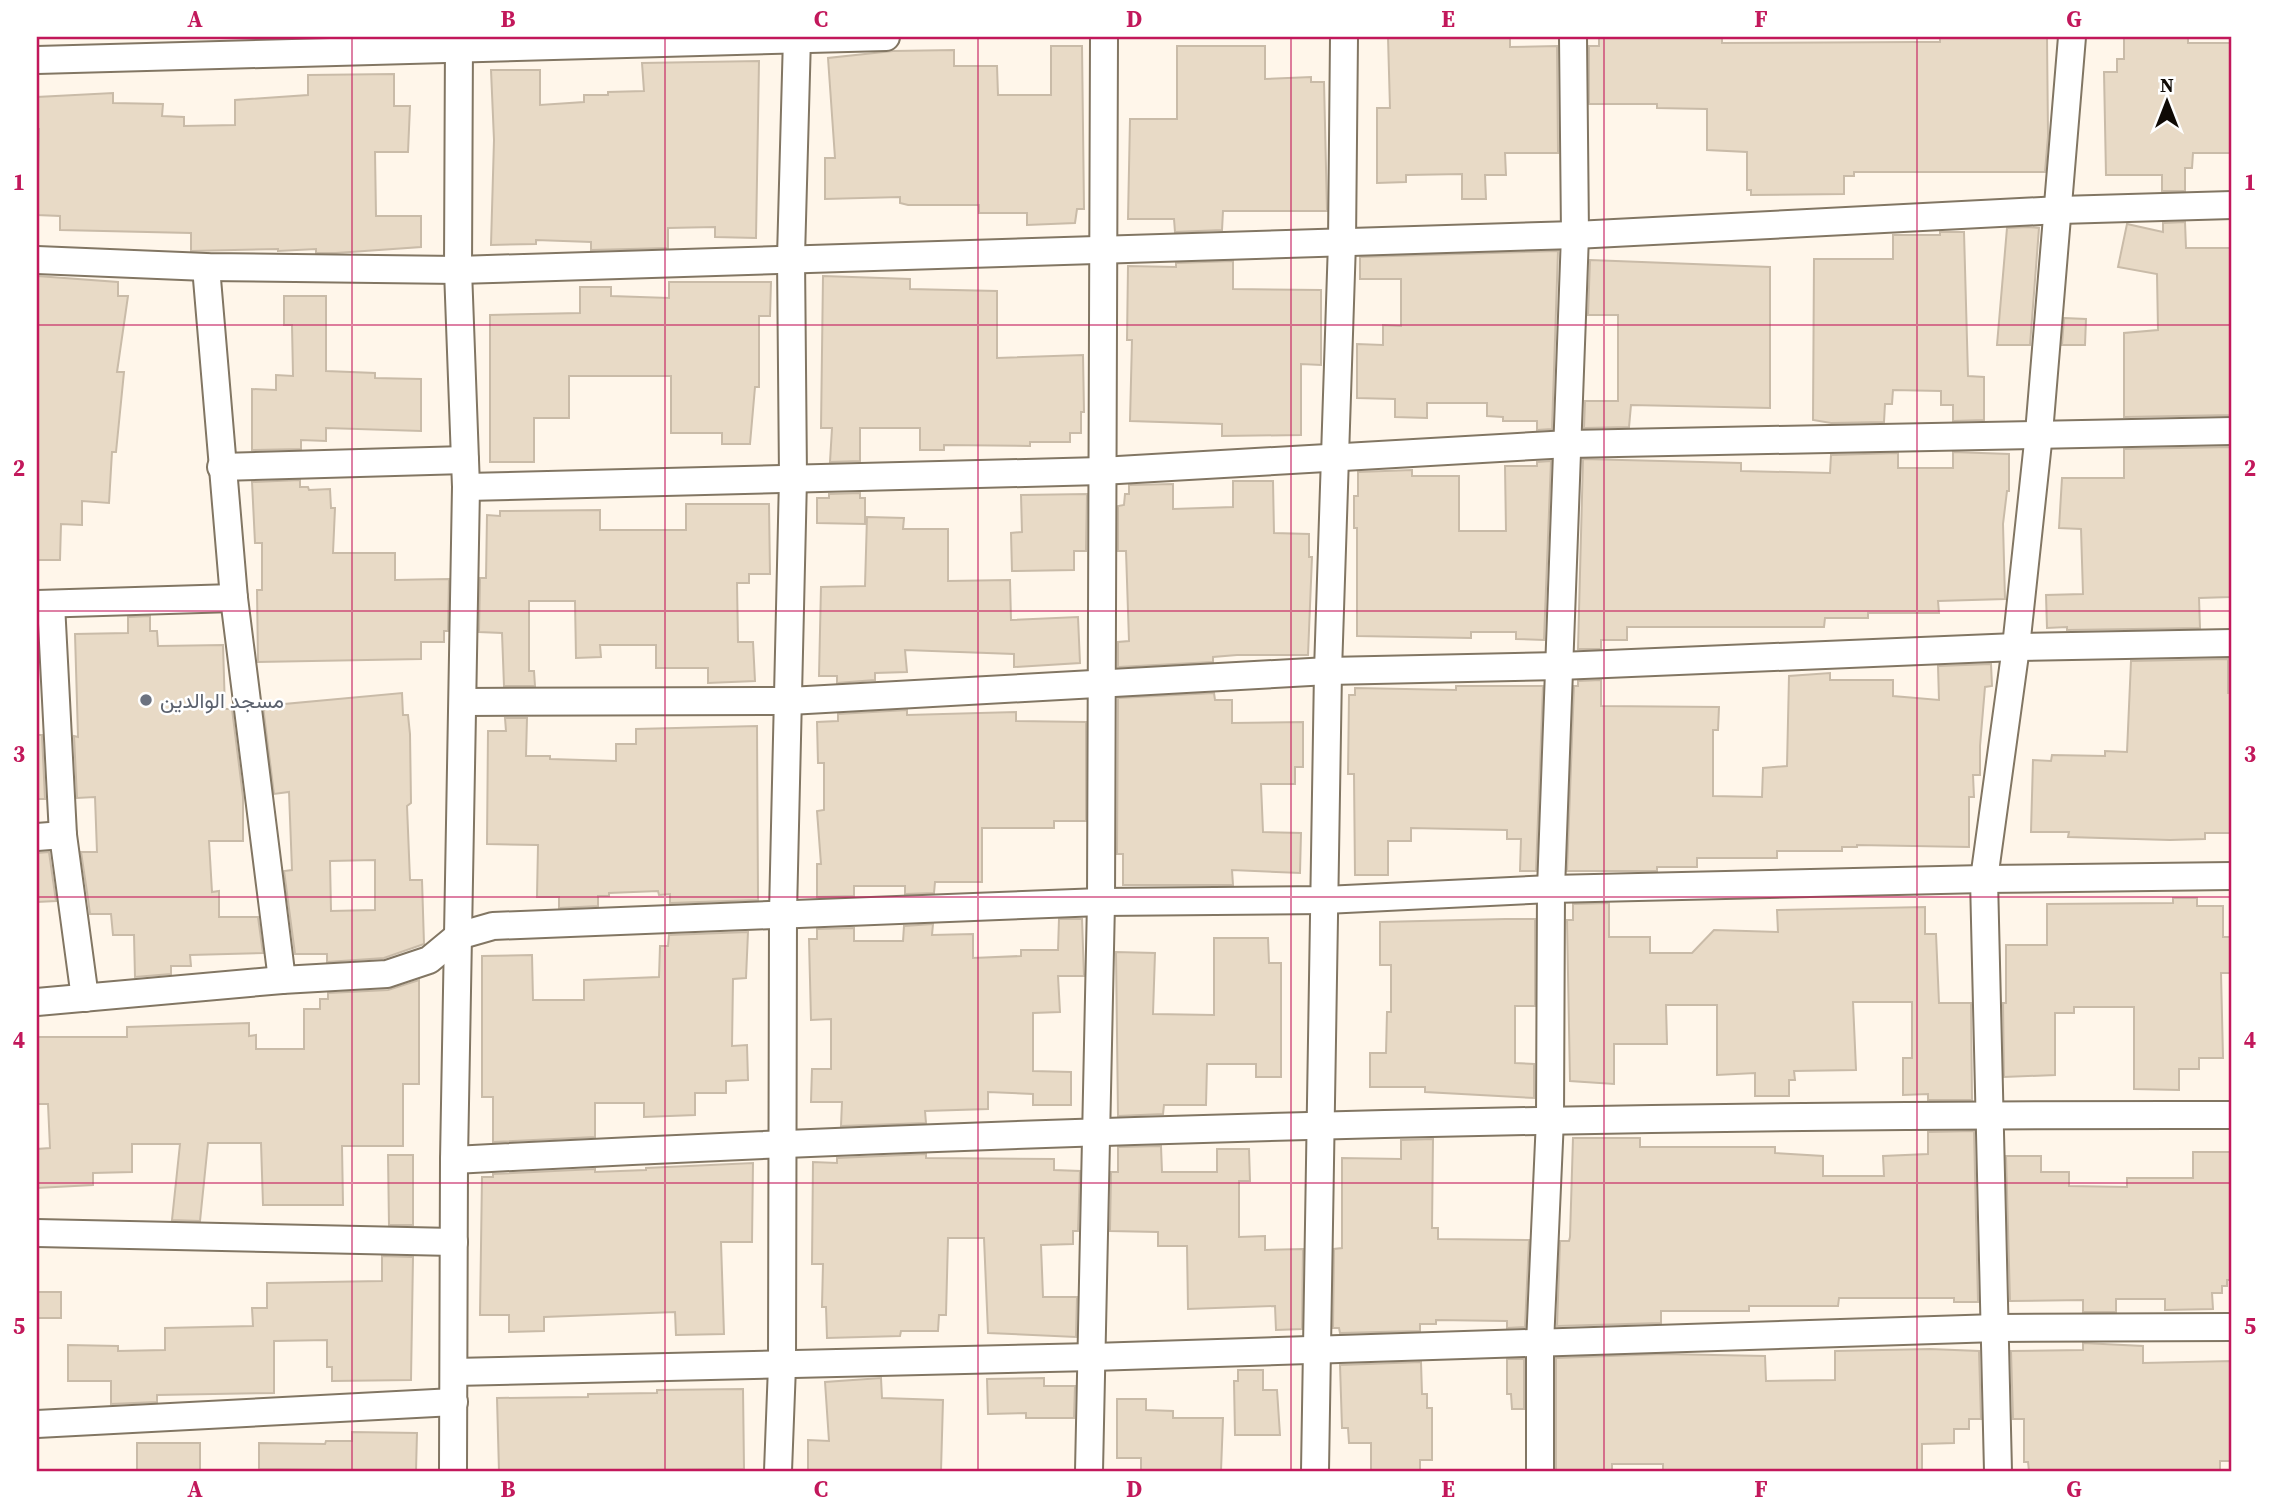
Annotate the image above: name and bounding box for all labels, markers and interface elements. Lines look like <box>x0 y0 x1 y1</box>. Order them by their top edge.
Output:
text: A <box>187 3 203 35</box>
text: B <box>501 3 516 35</box>
text: C <box>814 3 828 35</box>
text: D <box>1126 3 1142 35</box>
text: E <box>1441 3 1455 35</box>
text: F <box>1754 3 1768 35</box>
text: G <box>2066 3 2082 35</box>
north arrow <box>2132 66 2202 136</box>
text: N <box>2160 72 2174 98</box>
text: 1 <box>13 166 25 198</box>
text: 1 <box>2244 166 2256 198</box>
text: 2 <box>13 452 25 484</box>
text: 2 <box>2244 452 2256 484</box>
place label: مسجد الوالدين <box>160 686 284 715</box>
marker: مسجد الوالدين <box>138 692 154 708</box>
text: 3 <box>13 738 25 770</box>
text: 3 <box>2244 738 2256 770</box>
text: 4 <box>13 1024 25 1056</box>
text: 4 <box>2244 1024 2256 1056</box>
text: 5 <box>13 1310 25 1342</box>
text: 5 <box>2244 1310 2256 1342</box>
text: A <box>187 1473 203 1505</box>
text: B <box>501 1473 516 1505</box>
text: C <box>814 1473 828 1505</box>
text: D <box>1126 1473 1142 1505</box>
text: E <box>1441 1473 1455 1505</box>
text: F <box>1754 1473 1768 1505</box>
text: G <box>2066 1473 2082 1505</box>

